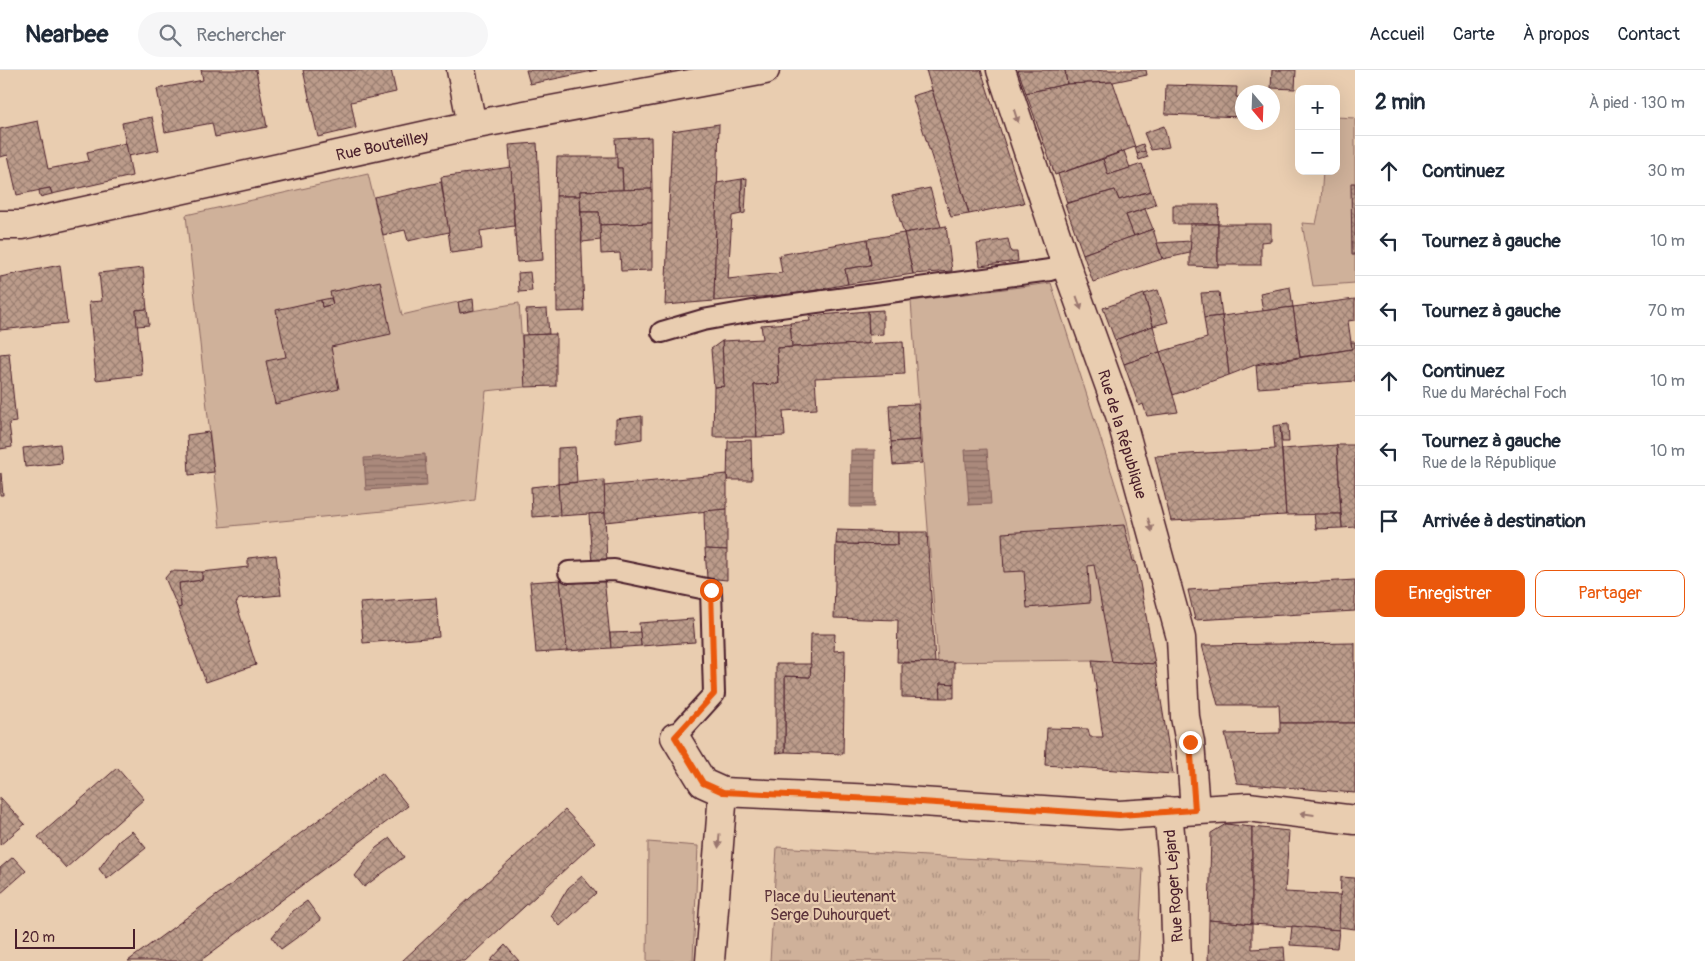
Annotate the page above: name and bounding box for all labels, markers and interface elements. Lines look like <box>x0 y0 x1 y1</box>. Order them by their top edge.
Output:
search box <box>138 12 488 57</box>
text: Nearbee <box>25 20 108 49</box>
icon: search <box>156 21 184 49</box>
text: Rechercher <box>196 23 286 47</box>
text: Accueil <box>1369 23 1425 46</box>
text: Carte <box>1453 23 1495 46</box>
text: À propos <box>1523 23 1589 46</box>
text: Contact <box>1617 23 1680 46</box>
north arrow <box>1235 85 1280 130</box>
map controls <box>1295 85 1340 175</box>
button: + <box>1295 85 1340 130</box>
text: 2 min <box>1375 89 1425 116</box>
text: À pied · 130 m <box>1589 93 1685 113</box>
one-way arrow <box>1013 109 1021 124</box>
street label: Rue Bouteilley <box>334 126 430 166</box>
button: − <box>1295 130 1340 175</box>
icon: ahead <box>1375 157 1403 185</box>
text: Continuez <box>1422 159 1505 183</box>
text: 30 m <box>1647 161 1685 181</box>
icon: left <box>1375 227 1403 255</box>
text: Tournez à gauche <box>1422 229 1561 253</box>
text: 10 m <box>1650 231 1685 251</box>
one-way arrow <box>1076 296 1084 311</box>
icon: left <box>1375 297 1403 325</box>
text: Tournez à gauche <box>1422 299 1561 323</box>
text: 70 m <box>1648 301 1685 321</box>
text: Continuez <box>1422 359 1505 383</box>
street label: Rue de la République <box>1093 367 1151 501</box>
icon: ahead <box>1375 367 1403 395</box>
text: 10 m <box>1650 371 1685 391</box>
text: Rue du Maréchal Foch <box>1422 383 1567 403</box>
text: Tournez à gauche <box>1422 429 1561 453</box>
icon: left <box>1375 437 1403 465</box>
text: 10 m <box>1650 441 1685 461</box>
text: Rue de la République <box>1422 453 1556 473</box>
icon: arrive <box>1375 507 1403 535</box>
text: Arrivée à destination <box>1422 509 1586 533</box>
one-way arrow <box>1146 517 1154 532</box>
button: Enregistrer <box>1375 570 1525 617</box>
button: Partager <box>1535 570 1685 617</box>
route start <box>700 579 723 602</box>
route end <box>1179 731 1202 754</box>
one-way arrow <box>1298 810 1314 818</box>
street label: Rue Roger Lejard <box>1160 829 1188 943</box>
one-way arrow <box>715 833 723 849</box>
park label: Place du Lieutenant Serge Duhourquet <box>764 887 897 925</box>
scale bar <box>15 926 135 949</box>
text: 20 m <box>22 929 55 946</box>

